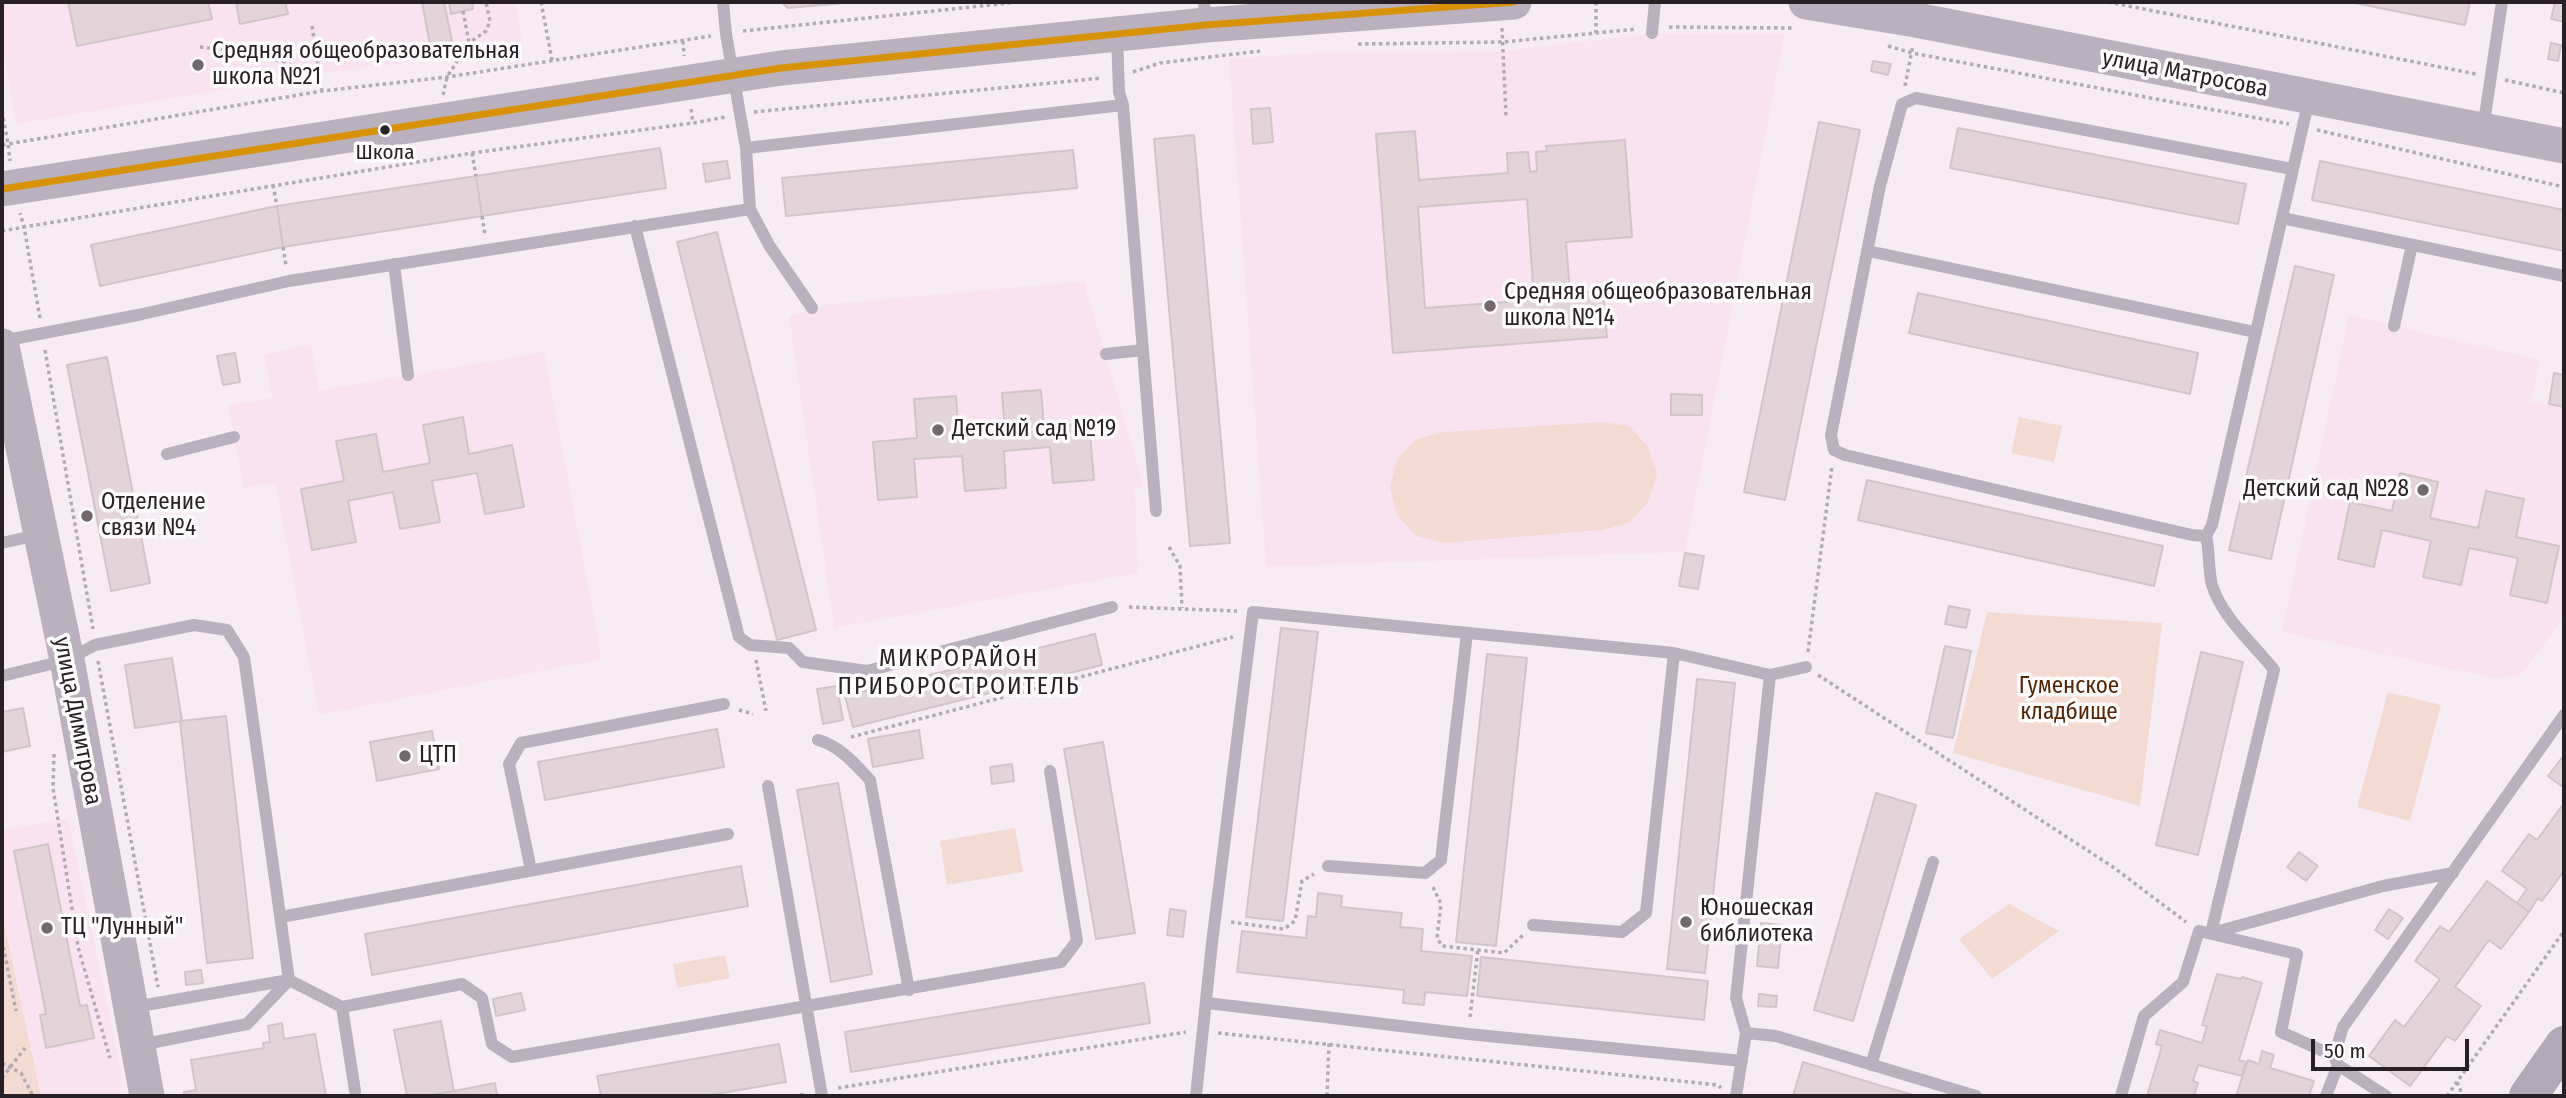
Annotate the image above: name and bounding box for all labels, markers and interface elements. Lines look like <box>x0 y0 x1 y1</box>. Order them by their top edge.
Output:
place label: Средняя общеобразовательная школа №21 <box>212 38 520 92</box>
street label: улица Матросова <box>2100 44 2270 104</box>
marker: Средняя общеобразовательная школа №21 <box>190 57 206 73</box>
marker: Школа <box>378 123 392 137</box>
place label: Школа <box>356 140 414 166</box>
place label: Средняя общеобразовательная школа №14 <box>1504 279 1812 333</box>
marker: Средняя общеобразовательная школа №14 <box>1482 298 1498 314</box>
place label: Детский сад №19 <box>952 416 1116 444</box>
marker: Детский сад №19 <box>930 422 946 438</box>
place label: Детский сад №28 <box>2243 476 2409 504</box>
marker: Детский сад №28 <box>2415 482 2431 498</box>
place label: Отделение связи №4 <box>101 489 206 543</box>
marker: Отделение связи №4 <box>79 508 95 524</box>
street label: улица Димитрова <box>47 635 107 807</box>
district label: МИКРОРАЙОН ПРИБОРОСТРОИТЕЛЬ <box>839 645 1079 701</box>
park label: Гуменское кладбище <box>2019 673 2119 727</box>
place label: ЦТП <box>419 742 457 770</box>
marker: ЦТП <box>397 748 413 764</box>
place label: Юношеская библиотека <box>1700 895 1814 949</box>
place label: ТЦ "Лунный" <box>61 914 184 942</box>
marker: Юношеская библиотека <box>1678 914 1694 930</box>
marker: ТЦ "Лунный" <box>39 920 55 936</box>
scale bar <box>2314 1024 2472 1068</box>
text: 50 m <box>2324 1038 2366 1064</box>

